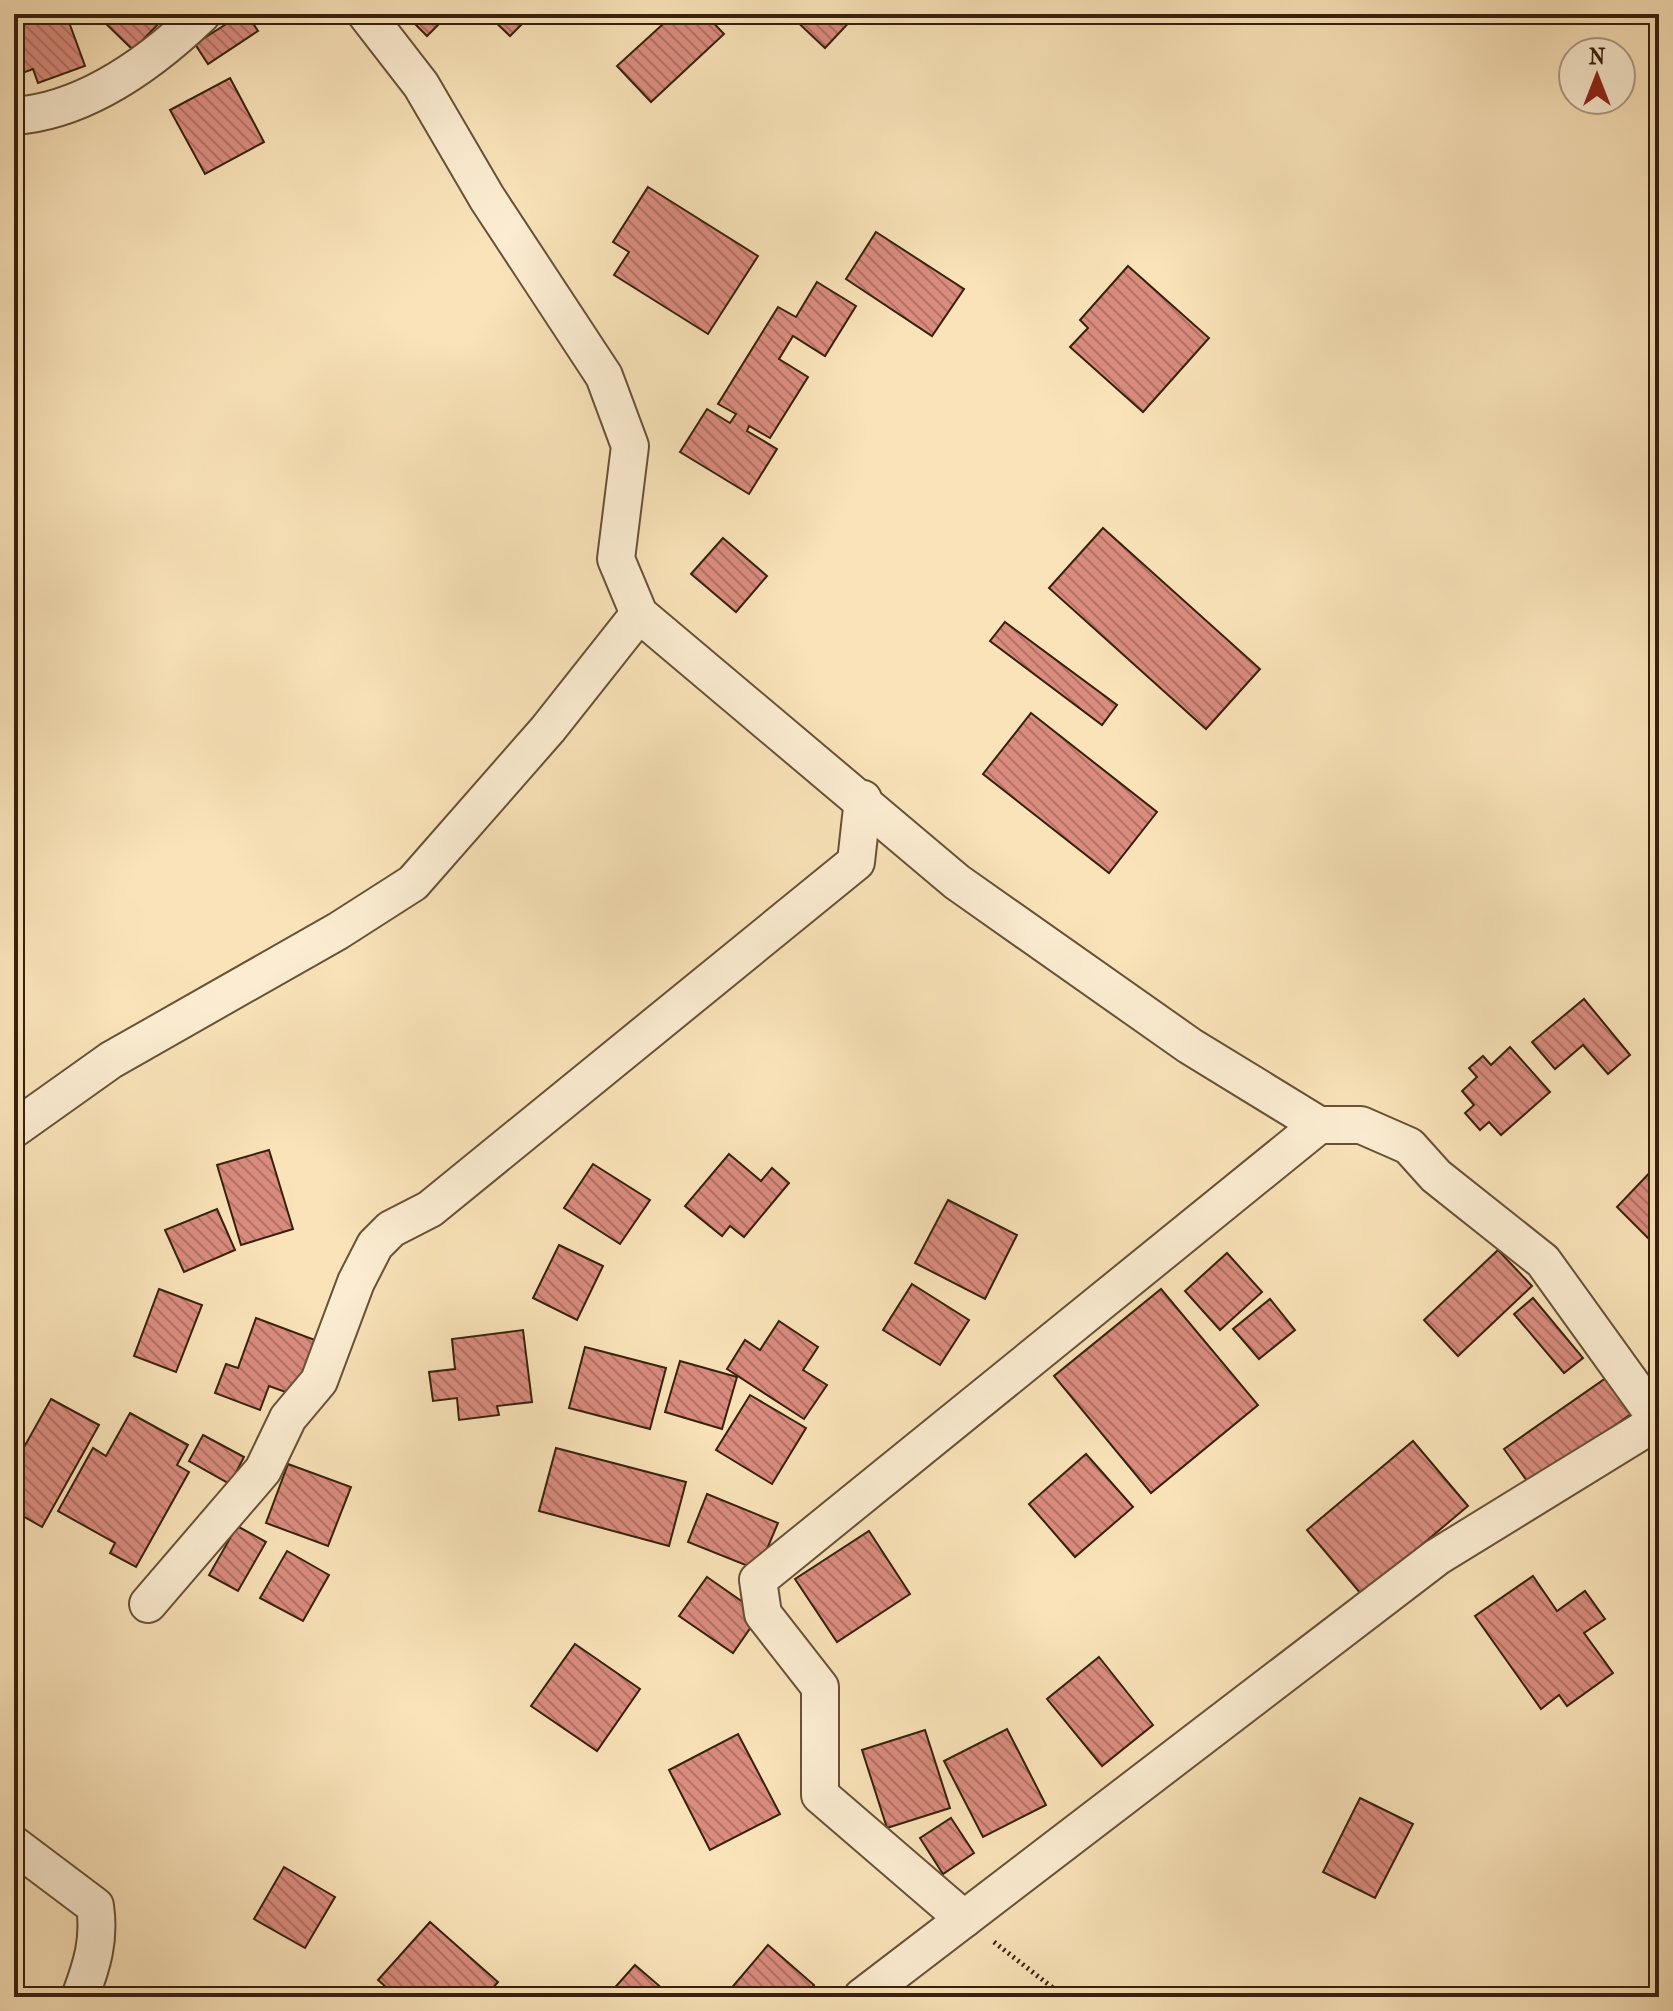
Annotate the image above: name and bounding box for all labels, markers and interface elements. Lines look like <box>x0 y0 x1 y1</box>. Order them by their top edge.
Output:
north arrow <box>1557 36 1637 116</box>
text: N <box>1589 44 1606 70</box>

